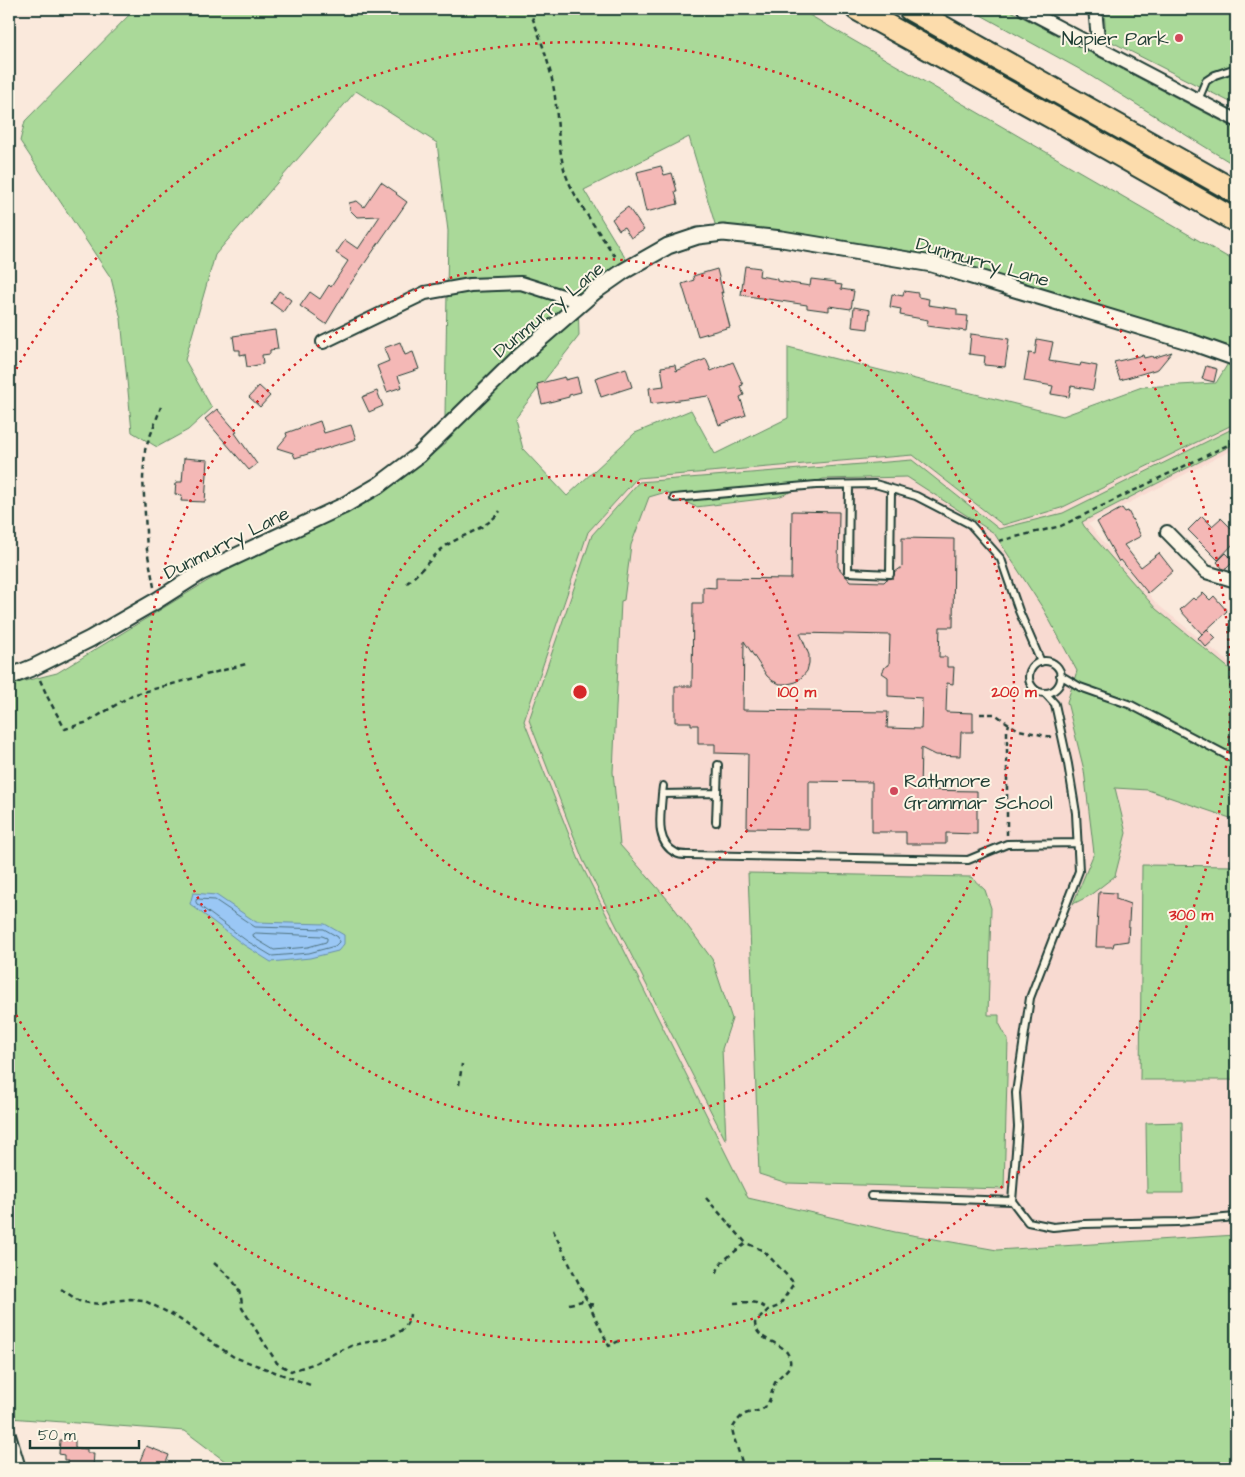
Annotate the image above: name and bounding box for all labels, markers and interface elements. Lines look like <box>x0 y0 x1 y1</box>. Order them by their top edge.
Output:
place label: Napier Park <box>1062 26 1169 53</box>
marker: Napier Park <box>1173 32 1185 44</box>
street label: Dunmurry Lane <box>912 231 1052 295</box>
street label: Dunmurry Lane <box>488 256 611 365</box>
street label: Dunmurry Lane <box>159 500 295 587</box>
text: 100 m <box>778 682 817 703</box>
text: 200 m <box>990 682 1037 703</box>
centre of rings <box>571 683 589 701</box>
place label: Rathmore Grammar School <box>904 768 1053 817</box>
marker: Rathmore Grammar School <box>888 785 900 797</box>
text: 300 m <box>1168 905 1213 926</box>
scale bar <box>30 1417 139 1449</box>
text: 50 m <box>38 1425 76 1446</box>

